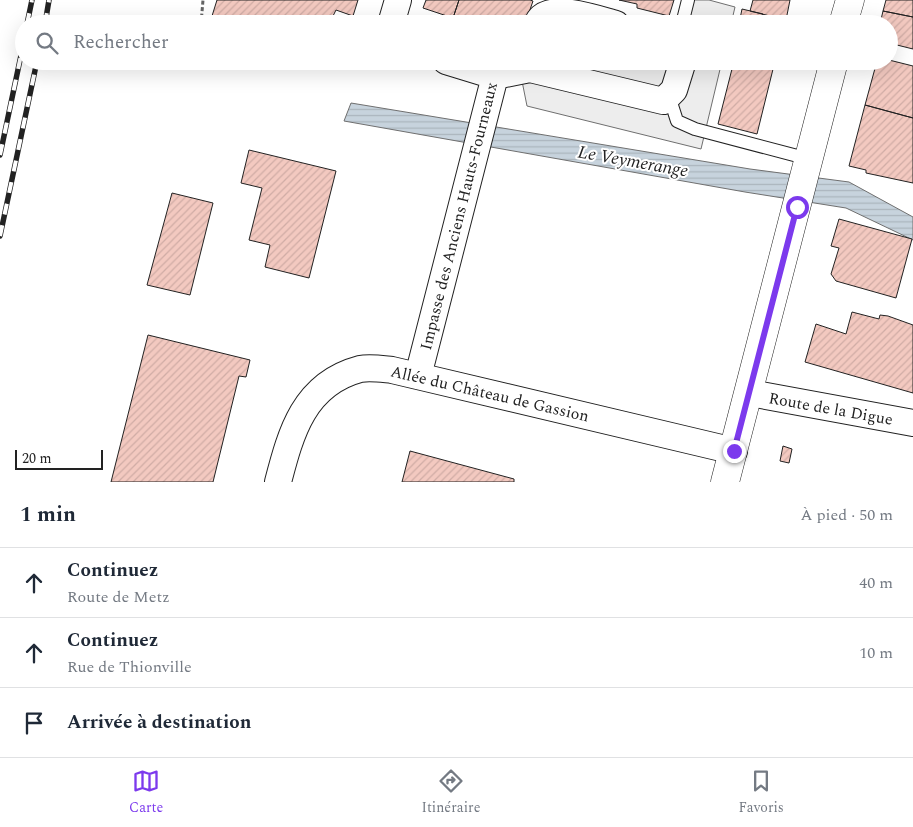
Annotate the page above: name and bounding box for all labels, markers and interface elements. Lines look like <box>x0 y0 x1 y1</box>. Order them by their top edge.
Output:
search box <box>15 15 898 70</box>
text: Rechercher <box>73 28 169 57</box>
icon: search <box>33 29 61 57</box>
street label: Impasse des Anciens Hauts-Fourneaux <box>414 80 504 353</box>
water label: Le Veymerange <box>576 138 690 184</box>
route start <box>786 196 809 219</box>
street label: Allée du Château de Gassion <box>388 359 591 429</box>
street label: Route de la Digue <box>767 386 895 432</box>
route end <box>723 440 746 463</box>
scale bar <box>15 447 102 470</box>
text: 20 m <box>22 448 52 469</box>
text: 1 min <box>20 499 76 531</box>
text: À pied · 50 m <box>800 503 893 527</box>
text: Continuez <box>67 556 158 585</box>
icon: ahead <box>20 569 48 597</box>
text: 40 m <box>859 571 893 595</box>
text: Route de Metz <box>67 585 170 609</box>
text: Continuez <box>67 626 158 655</box>
icon: ahead <box>20 639 48 667</box>
text: 10 m <box>859 641 893 665</box>
text: Rue de Thionville <box>67 655 192 679</box>
text: Arrivée à destination <box>67 708 251 737</box>
icon: arrive <box>20 709 48 737</box>
tab: Carte <box>129 767 163 818</box>
tab: Itinéraire <box>421 767 480 818</box>
tab: Favoris <box>738 767 784 818</box>

